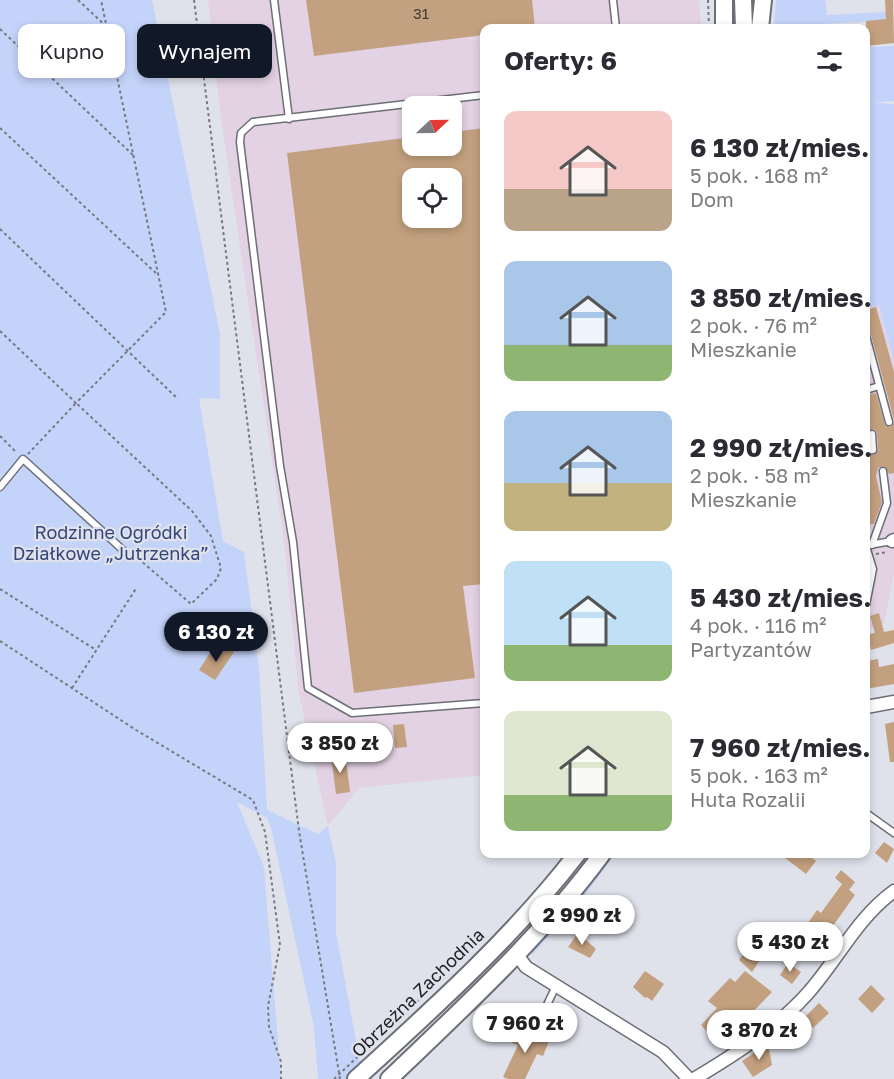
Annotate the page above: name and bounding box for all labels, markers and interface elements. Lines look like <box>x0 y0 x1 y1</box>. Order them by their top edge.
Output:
house number: 31 <box>413 4 429 22</box>
chip: Kupno <box>18 24 125 78</box>
chip: Wynajem <box>137 24 272 78</box>
icon: filters <box>813 44 846 77</box>
text: Oferty: 6 <box>504 45 617 76</box>
north arrow <box>402 96 462 156</box>
map controls <box>402 96 462 228</box>
text: 6 130 zł/mies. <box>690 132 869 163</box>
icon: home <box>552 135 624 207</box>
text: 5 pok. · 168 m² <box>690 163 828 187</box>
button: locate <box>402 168 462 228</box>
text: Dom <box>690 187 734 211</box>
text: 3 850 zł/mies. <box>690 282 872 313</box>
icon: home <box>552 285 624 357</box>
text: 2 pok. · 76 m² <box>690 313 817 337</box>
text: Mieszkanie <box>690 337 797 361</box>
text: 2 990 zł/mies. <box>690 432 872 463</box>
icon: home <box>552 435 624 507</box>
text: 2 pok. · 58 m² <box>690 463 818 487</box>
text: Mieszkanie <box>690 487 797 511</box>
park label: Rodzinne Ogródki Działkowe „Jutrzenka” <box>13 521 209 564</box>
text: 5 430 zł/mies. <box>690 582 871 613</box>
icon: home <box>552 585 624 657</box>
pin: 6 130 zł <box>154 612 278 663</box>
text: 4 pok. · 116 m² <box>690 613 826 637</box>
text: 6 130 zł <box>178 619 254 643</box>
text: Partyzantów <box>690 637 812 661</box>
pin: 3 850 zł <box>278 723 402 774</box>
text: 3 850 zł <box>301 730 379 754</box>
text: 7 960 zł/mies. <box>690 732 871 763</box>
icon: home <box>552 735 624 807</box>
text: 5 pok. · 163 m² <box>690 763 828 787</box>
text: Huta Rozalii <box>690 787 806 811</box>
pin: 2 990 zł <box>520 895 644 946</box>
text: 2 990 zł <box>543 902 621 926</box>
pin: 5 430 zł <box>728 922 852 973</box>
street label: Obrzeżna Zachodnia <box>346 923 488 1061</box>
text: 5 430 zł <box>751 929 829 953</box>
pin: 7 960 zł <box>463 1003 587 1054</box>
text: 7 960 zł <box>487 1010 564 1034</box>
pin: 3 870 zł <box>697 1010 821 1061</box>
text: 3 870 zł <box>721 1017 797 1041</box>

